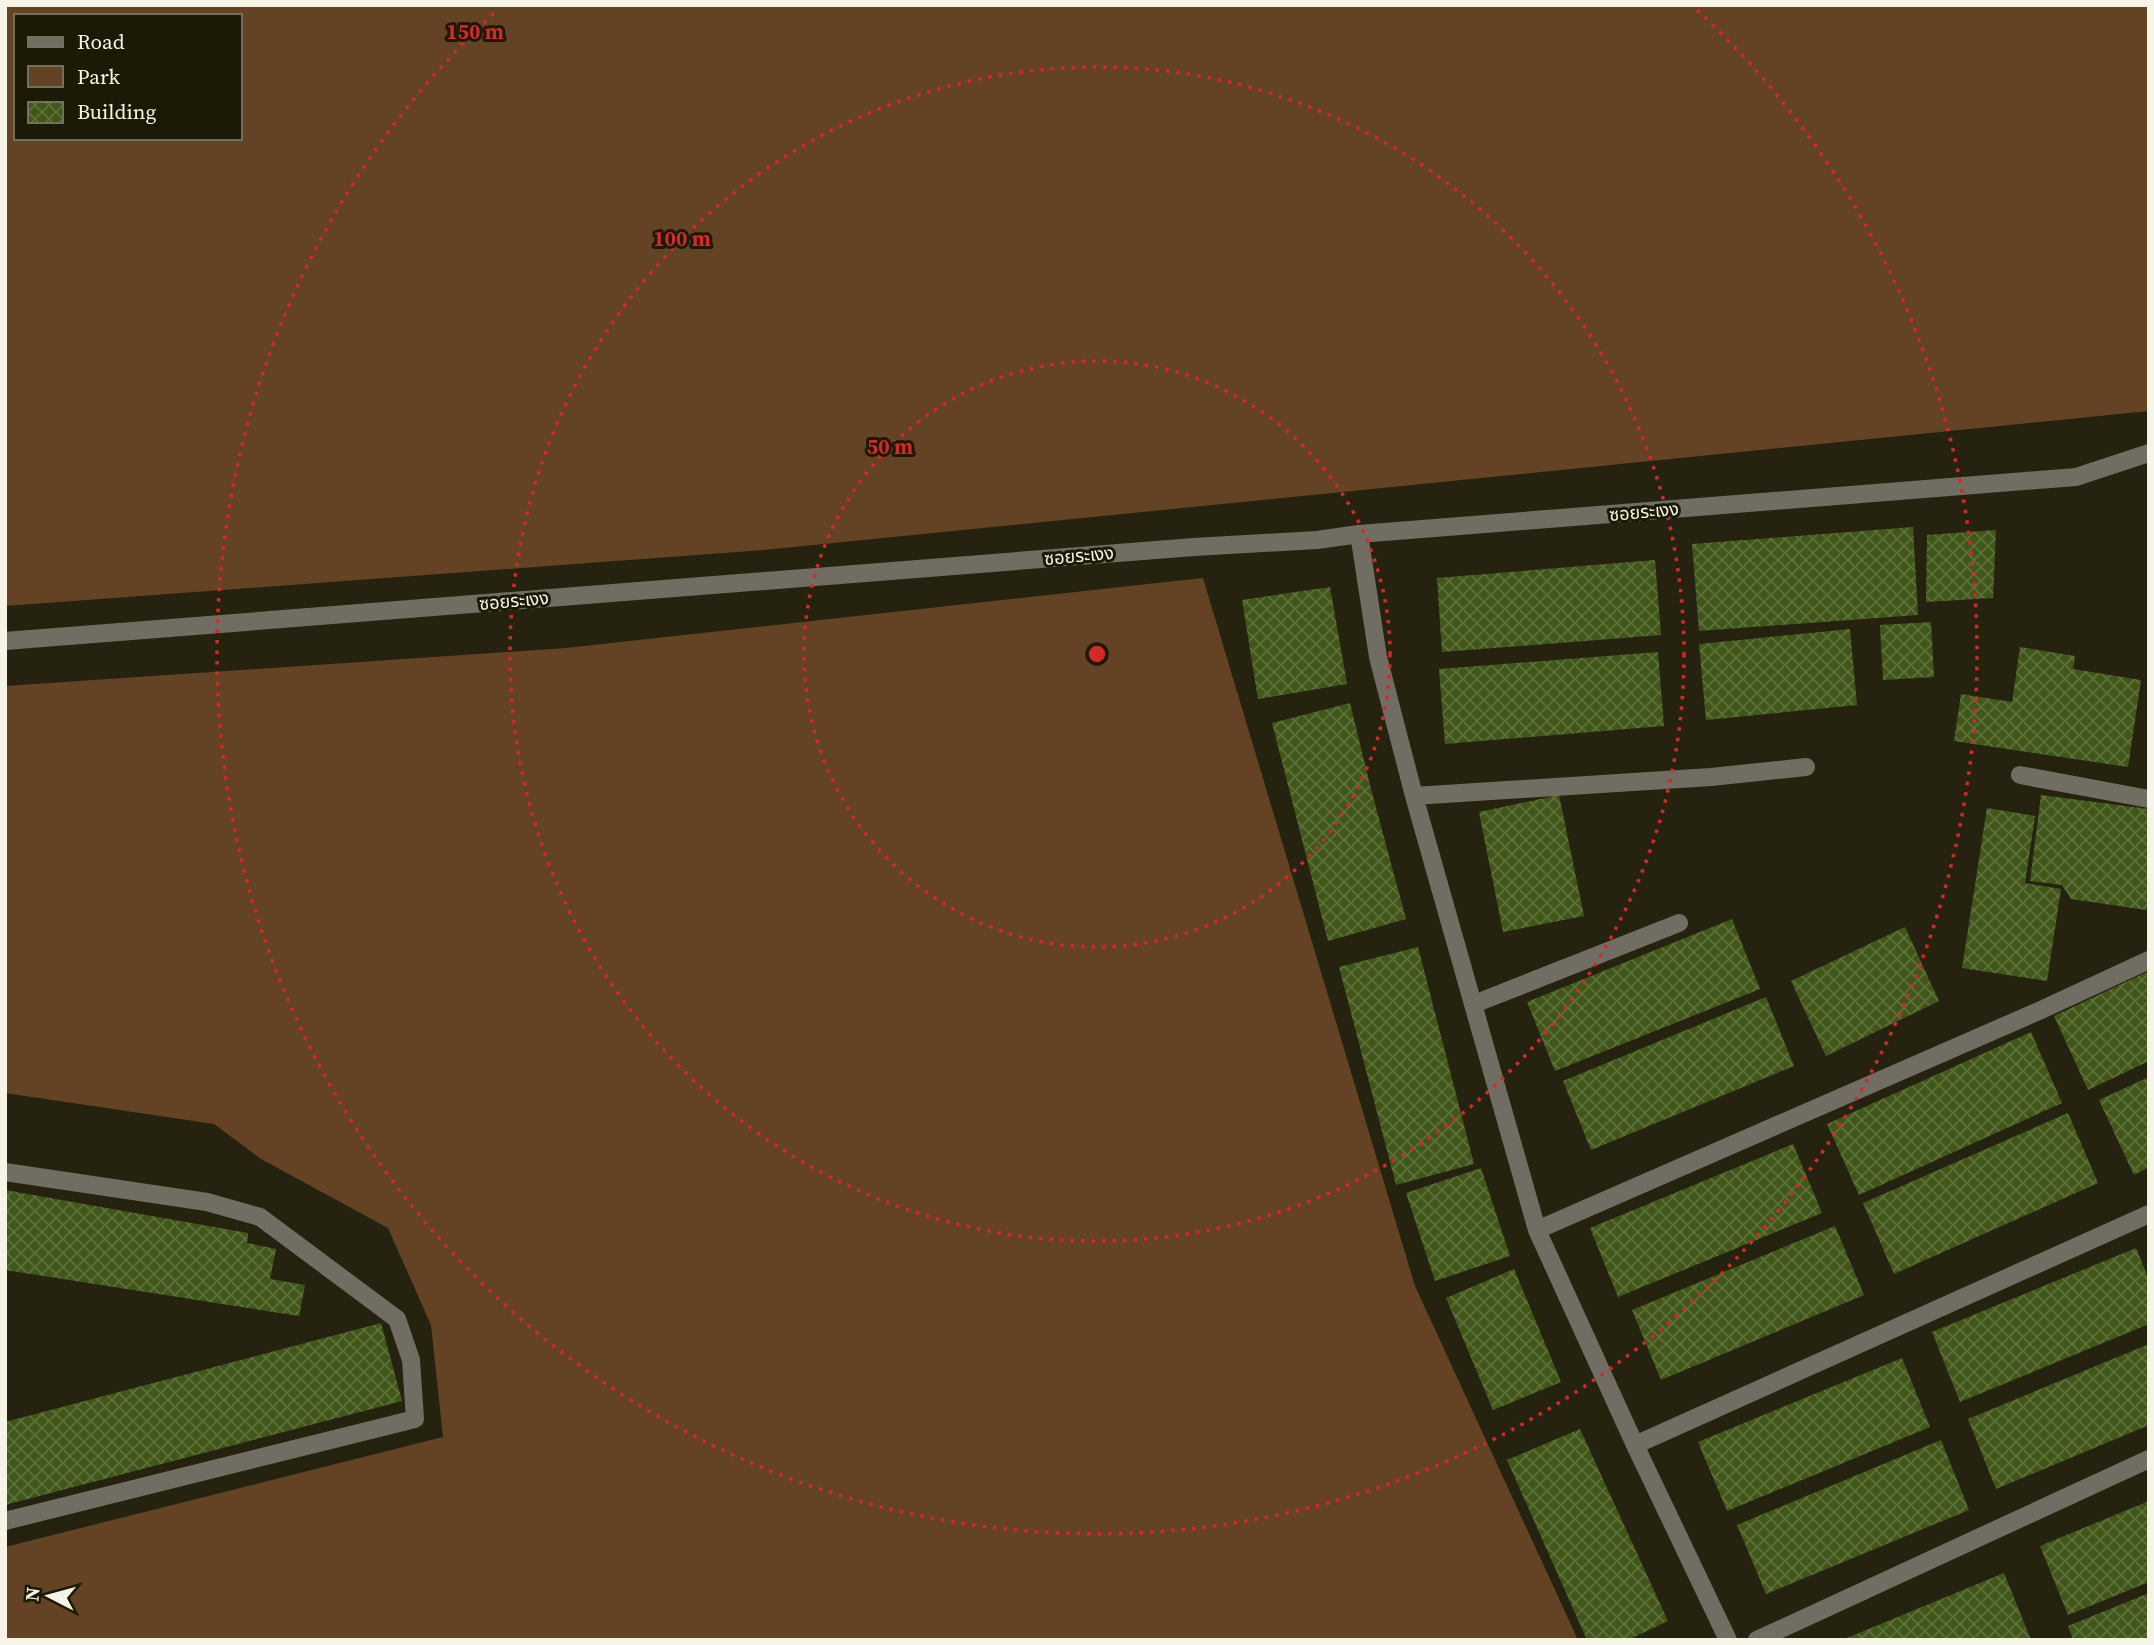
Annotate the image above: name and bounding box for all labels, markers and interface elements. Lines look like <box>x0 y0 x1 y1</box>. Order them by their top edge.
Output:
legend <box>14 14 242 140</box>
text: 150 m <box>446 17 504 46</box>
text: Road <box>77 27 125 56</box>
text: Park <box>77 62 121 91</box>
text: Building <box>77 97 156 126</box>
text: 100 m <box>653 224 711 253</box>
text: 50 m <box>867 432 913 461</box>
street label: ซอยระเงง <box>1608 496 1680 527</box>
street label: ซอยระเงง <box>1043 540 1115 571</box>
street label: ซอยระเงง <box>478 585 550 616</box>
centre of rings <box>1085 642 1109 666</box>
north arrow <box>14 1561 84 1631</box>
text: N <box>18 1586 46 1602</box>

